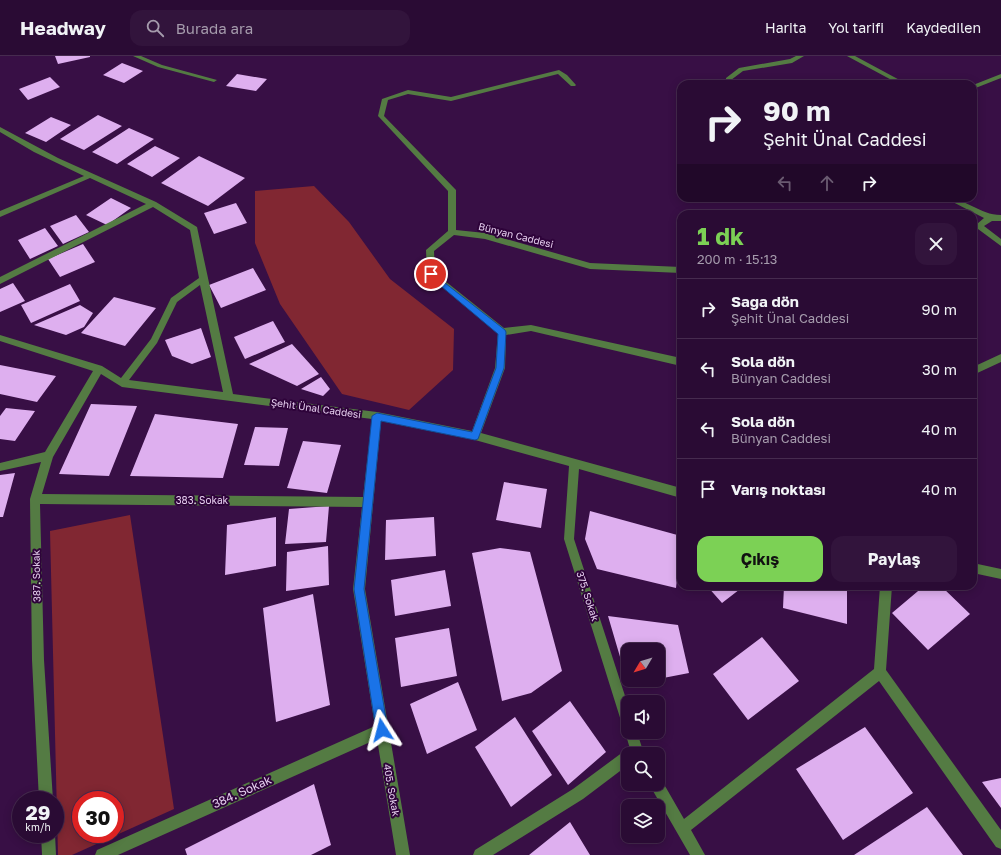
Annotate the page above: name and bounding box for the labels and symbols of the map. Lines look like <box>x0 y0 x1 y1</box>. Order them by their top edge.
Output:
street label: Bünyan Caddesi <box>477 220 555 250</box>
pin <box>414 257 448 291</box>
street label: Şehit Ünal Caddesi <box>270 395 362 420</box>
street label: 383. Sokak <box>176 494 229 506</box>
street label: 387. Sokak <box>30 550 42 602</box>
street label: 375. Sokak <box>574 570 602 623</box>
north arrow <box>621 643 665 687</box>
position arrow <box>361 709 403 751</box>
street label: 405. Sokak <box>382 763 403 817</box>
street label: 384. Sokak <box>210 772 274 811</box>
speed limit sign: 30 <box>72 791 124 843</box>

